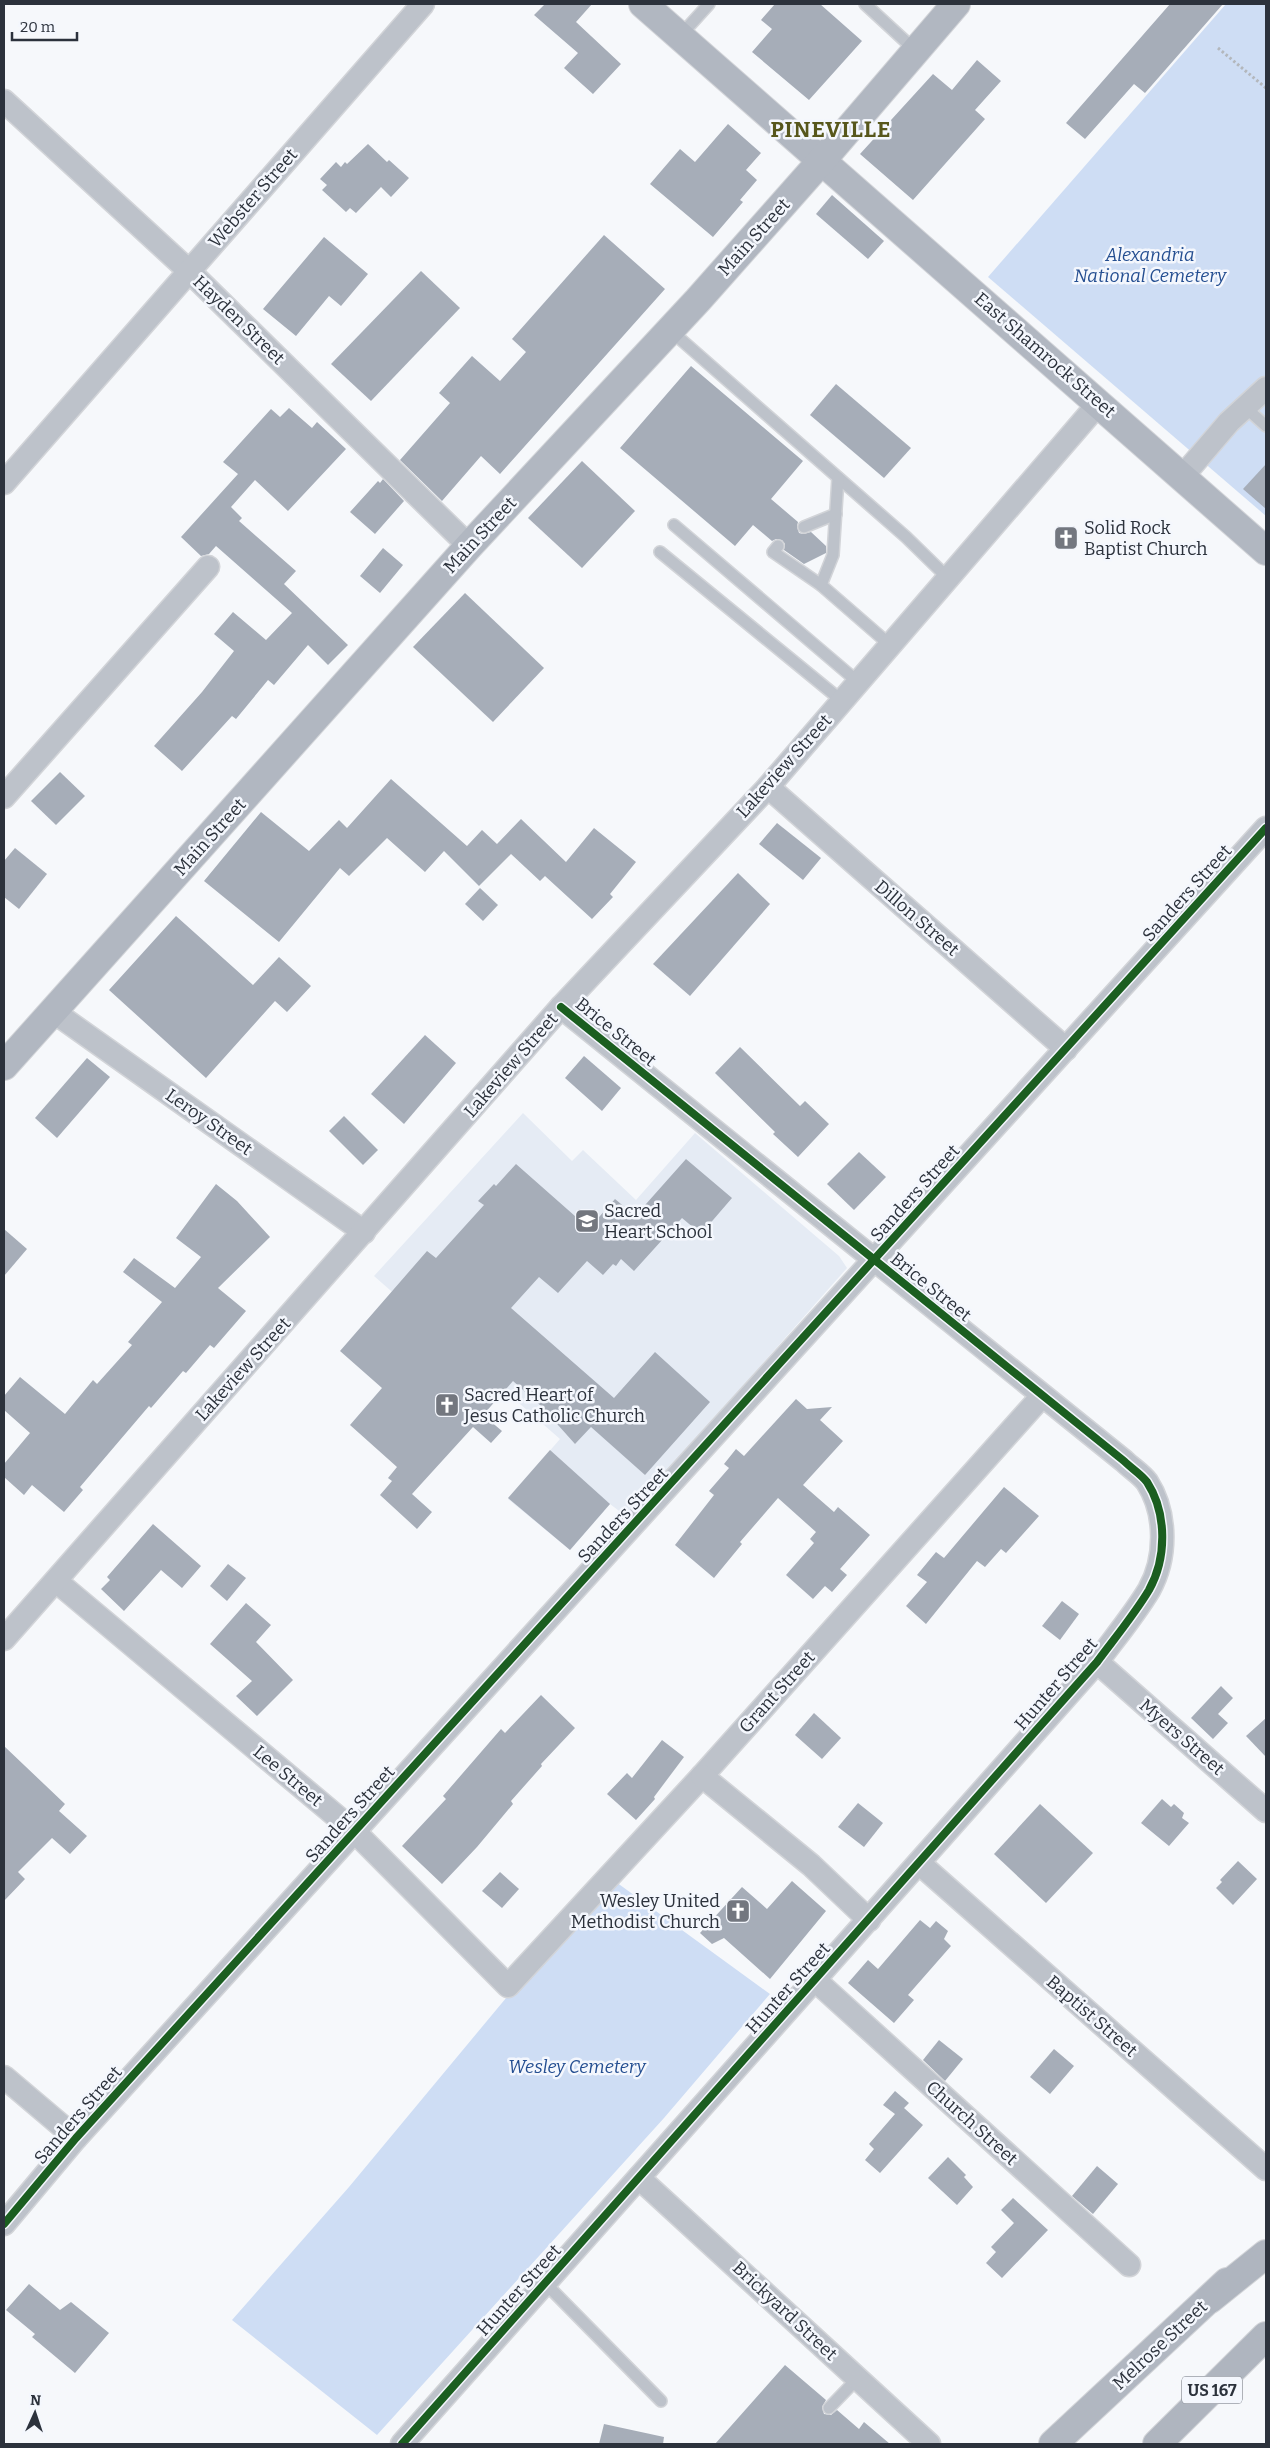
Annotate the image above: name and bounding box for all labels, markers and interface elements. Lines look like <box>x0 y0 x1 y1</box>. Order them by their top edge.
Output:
scale bar <box>12 10 78 42</box>
text: 20 m <box>20 18 56 36</box>
district label: PINEVILLE <box>771 116 891 143</box>
street label: Webster Street <box>204 143 302 252</box>
street label: Main Street <box>713 193 795 280</box>
park label: Alexandria National Cemetery <box>1074 244 1227 287</box>
street label: Hayden Street <box>189 271 290 370</box>
street label: East Shamrock Street <box>970 288 1120 423</box>
street label: Main Street <box>439 492 521 578</box>
place label: Solid Rock Baptist Church <box>1084 517 1207 560</box>
church icon: Solid Rock Baptist Church <box>1053 525 1079 551</box>
street label: Lakeview Street <box>732 709 837 822</box>
street label: Main Street <box>169 793 251 880</box>
street label: Sanders Street <box>1138 840 1237 946</box>
street label: Dillon Street <box>870 875 964 961</box>
street label: Brice Street <box>571 993 661 1072</box>
street label: Lakeview Street <box>459 1008 563 1122</box>
street label: Leroy Street <box>161 1084 257 1160</box>
street label: Sanders Street <box>866 1140 965 1246</box>
place label: Sacred Heart School <box>604 1200 712 1243</box>
school or university icon: Sacred Heart School <box>574 1208 600 1234</box>
street label: Brice Street <box>886 1248 976 1327</box>
street label: Lakeview Street <box>191 1312 296 1425</box>
place label: Sacred Heart of Jesus Catholic Church <box>463 1384 645 1427</box>
church icon: Sacred Heart of Jesus Catholic Church <box>434 1392 460 1418</box>
street label: Sanders Street <box>573 1462 673 1567</box>
street label: Hunter Street <box>1010 1633 1102 1735</box>
street label: Grant Street <box>734 1646 820 1738</box>
street label: Myers Street <box>1135 1694 1229 1780</box>
street label: Lee Street <box>249 1741 328 1812</box>
street label: Sanders Street <box>301 1761 400 1867</box>
place label: Wesley United Methodist Church <box>571 1890 720 1933</box>
church icon: Wesley United Methodist Church <box>725 1898 751 1924</box>
street label: Hunter Street <box>741 1937 835 2038</box>
street label: Baptist Street <box>1042 1971 1142 2062</box>
park label: Wesley Cemetery <box>508 2056 646 2078</box>
street label: Sanders Street <box>29 2061 127 2169</box>
street label: Church Street <box>922 2076 1023 2170</box>
street label: Hunter Street <box>472 2239 566 2340</box>
street label: Brickyard Street <box>728 2257 842 2365</box>
street label: Melrose Street <box>1108 2295 1212 2394</box>
road number: US 167 <box>1182 2376 1242 2404</box>
north arrow <box>10 2388 60 2438</box>
text: N <box>30 2392 42 2409</box>

